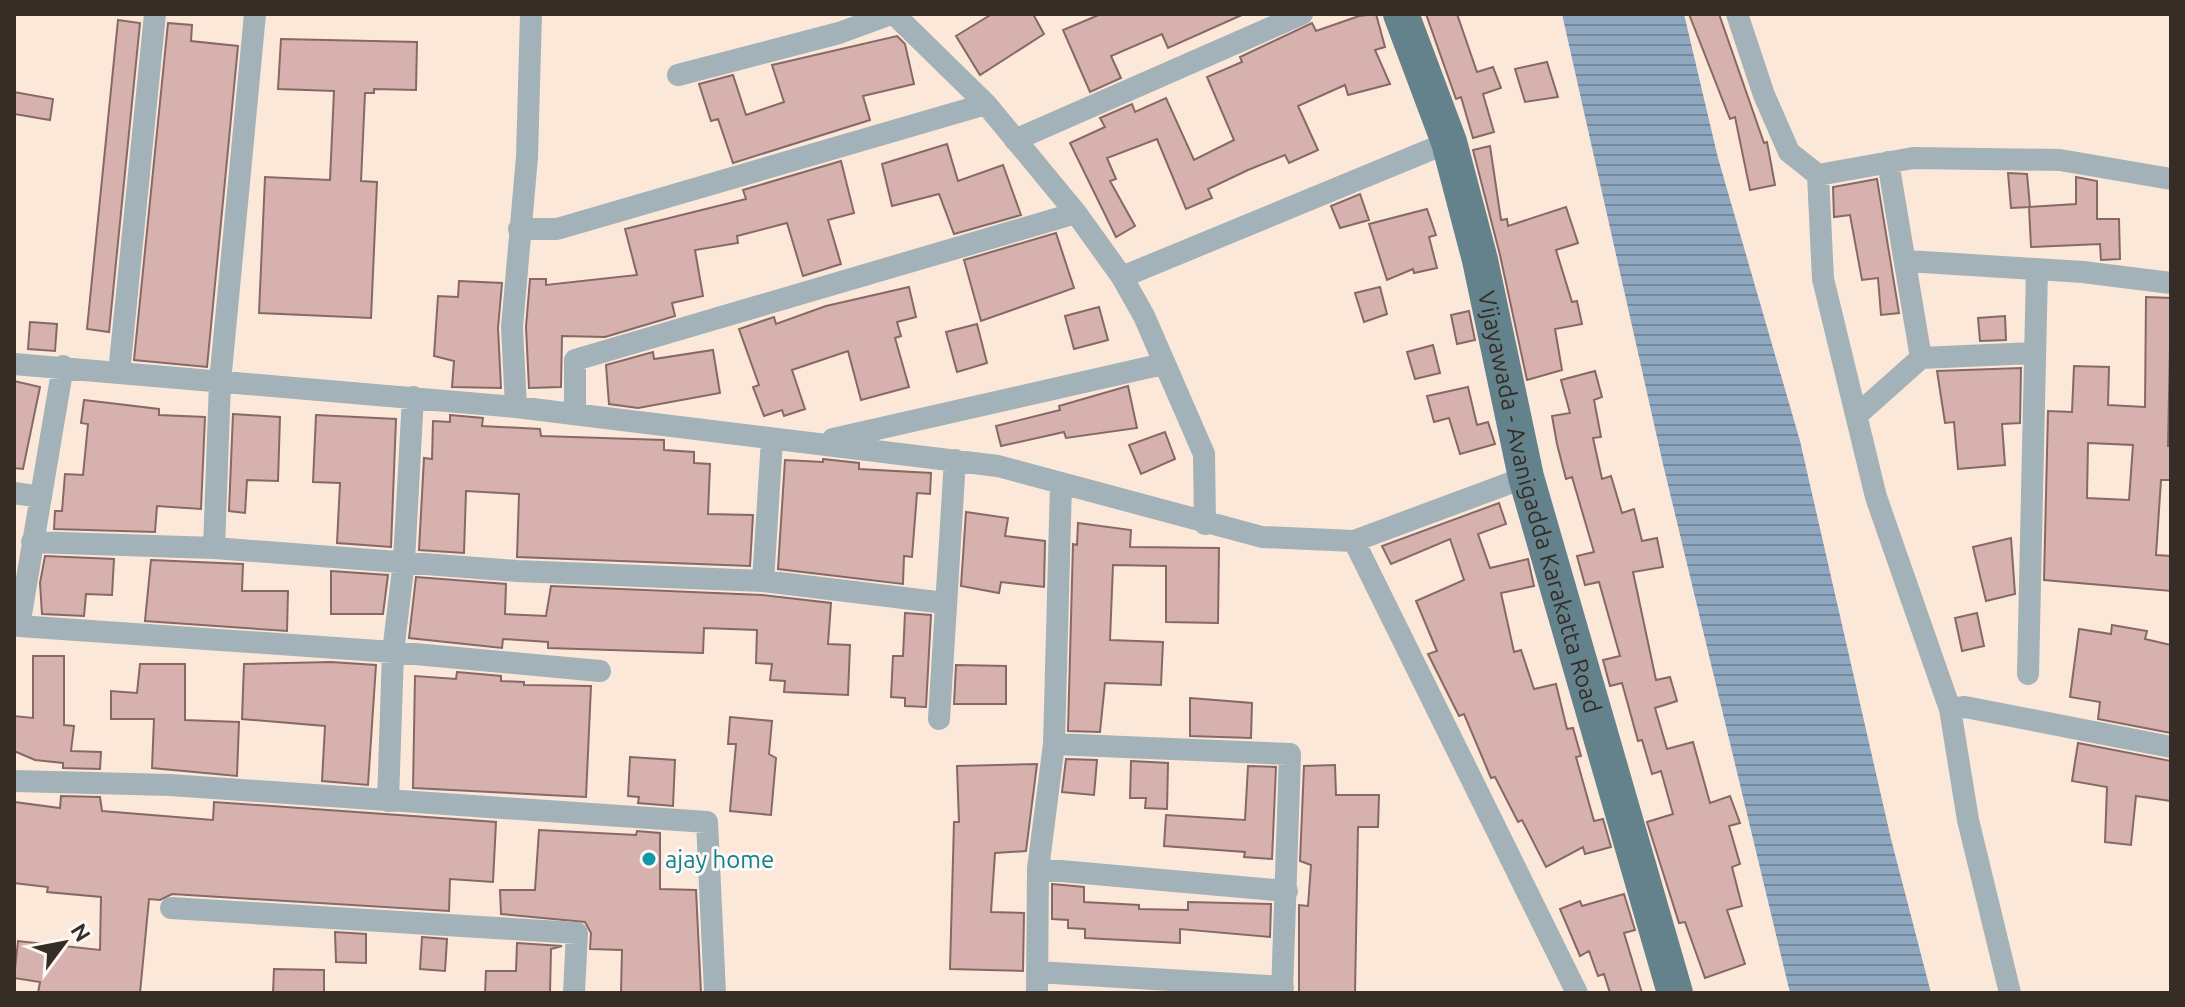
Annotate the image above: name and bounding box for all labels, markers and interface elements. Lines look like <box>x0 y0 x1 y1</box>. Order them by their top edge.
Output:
street label: Vijayawada - Avanigadda Karakatta Road <box>1473 288 1607 716</box>
place label: ajay home <box>665 846 774 873</box>
marker: ajay home <box>640 850 658 868</box>
north arrow <box>24 903 104 983</box>
text: N <box>66 919 96 946</box>

